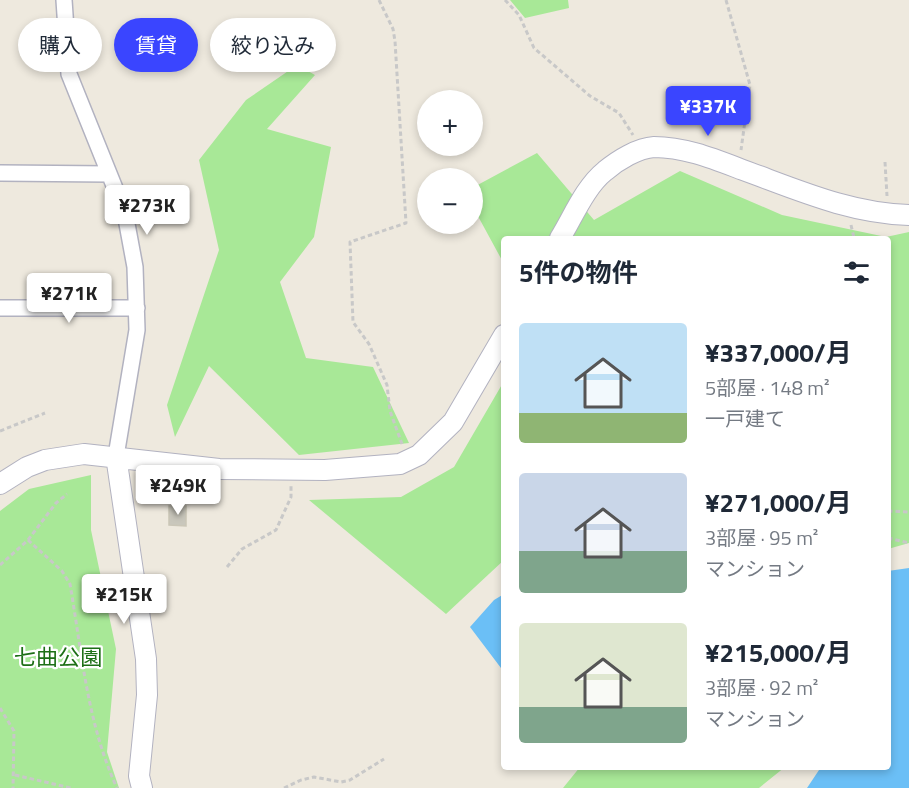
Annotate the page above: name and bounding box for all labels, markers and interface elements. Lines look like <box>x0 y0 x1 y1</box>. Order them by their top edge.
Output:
chip: 購入 <box>18 18 102 72</box>
chip: 賃貸 <box>114 18 198 72</box>
chip: 絞り込み <box>210 18 336 72</box>
pin: ¥337K <box>666 86 750 137</box>
map controls <box>417 90 483 234</box>
button: + <box>417 90 483 156</box>
text: ¥337K <box>680 90 736 121</box>
button: − <box>417 168 483 234</box>
pin: ¥273K <box>105 185 189 236</box>
text: ¥273K <box>119 189 175 220</box>
text: 5件の物件 <box>519 253 638 292</box>
icon: filters <box>840 256 873 289</box>
pin: ¥271K <box>27 273 111 324</box>
text: ¥271K <box>41 277 97 308</box>
text: ¥337,000/月 <box>705 333 852 372</box>
icon: home <box>567 347 639 419</box>
text: 5部屋 · 148 m² <box>705 372 830 403</box>
text: 一戸建て <box>705 403 785 434</box>
pin: ¥249K <box>136 465 220 516</box>
text: ¥249K <box>150 469 206 500</box>
text: ¥271,000/月 <box>705 483 852 522</box>
icon: home <box>567 497 639 569</box>
text: 3部屋 · 95 m² <box>705 522 818 553</box>
text: マンション <box>705 553 805 584</box>
pin: ¥215K <box>82 574 166 625</box>
text: ¥215K <box>96 578 152 609</box>
text: ¥215,000/月 <box>705 633 852 672</box>
park label: 七曲公園 <box>14 640 102 674</box>
icon: home <box>567 647 639 719</box>
text: 3部屋 · 92 m² <box>705 672 818 703</box>
text: マンション <box>705 703 805 734</box>

